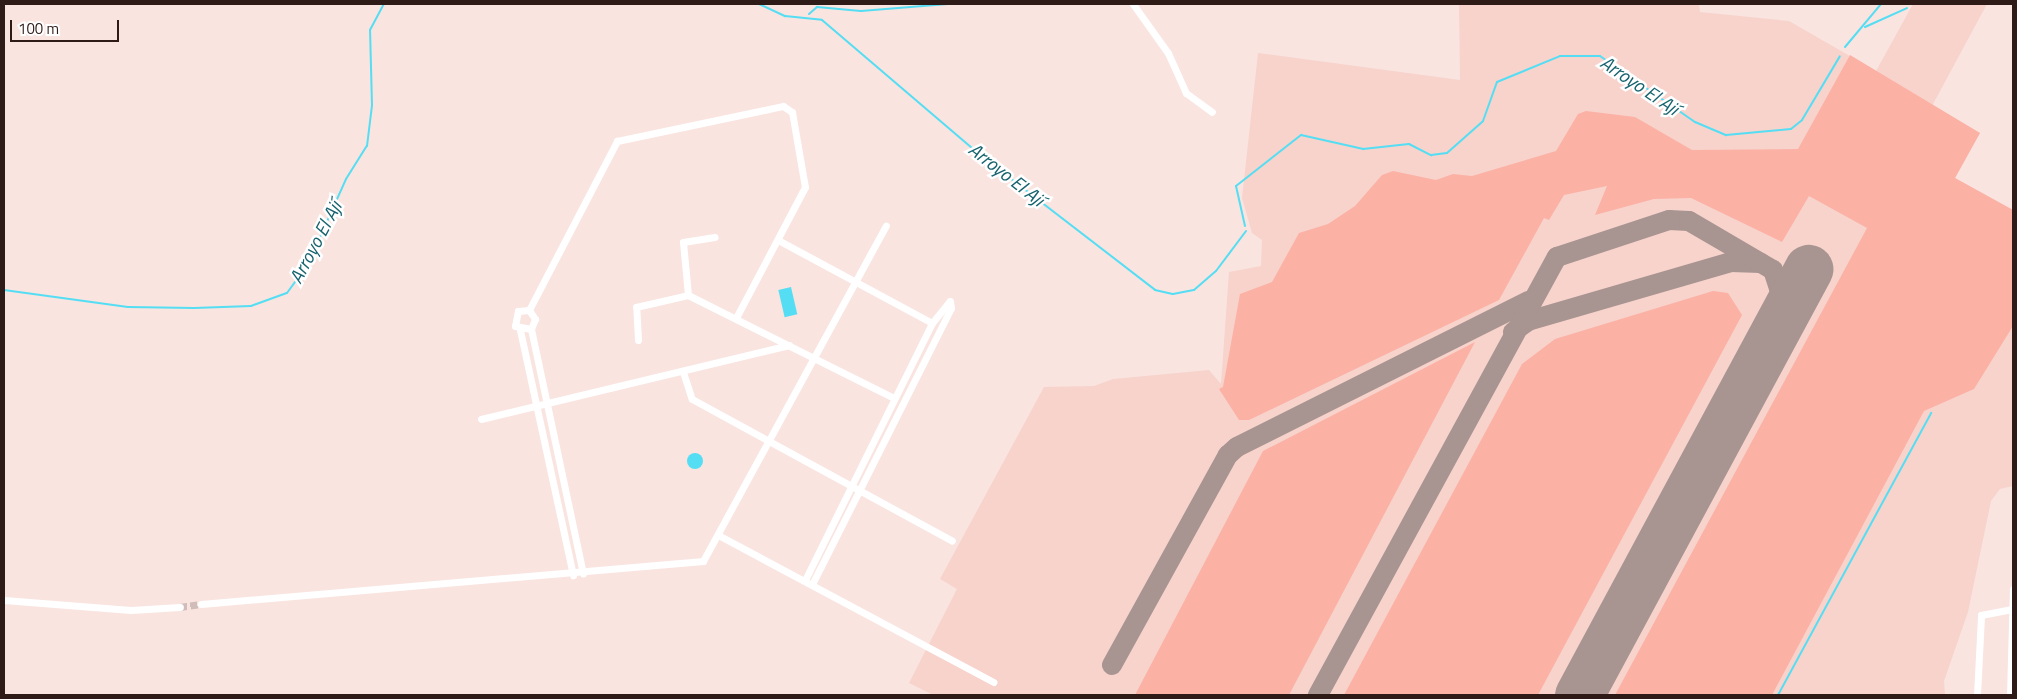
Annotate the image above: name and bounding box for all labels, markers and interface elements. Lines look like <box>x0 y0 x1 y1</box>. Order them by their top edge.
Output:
scale bar <box>12 10 121 42</box>
text: 100 m <box>18 17 59 40</box>
water label: Arroyo El Ají <box>1596 50 1684 120</box>
water label: Arroyo El Ají <box>965 137 1049 211</box>
water label: Arroyo El Ají <box>284 197 346 287</box>

